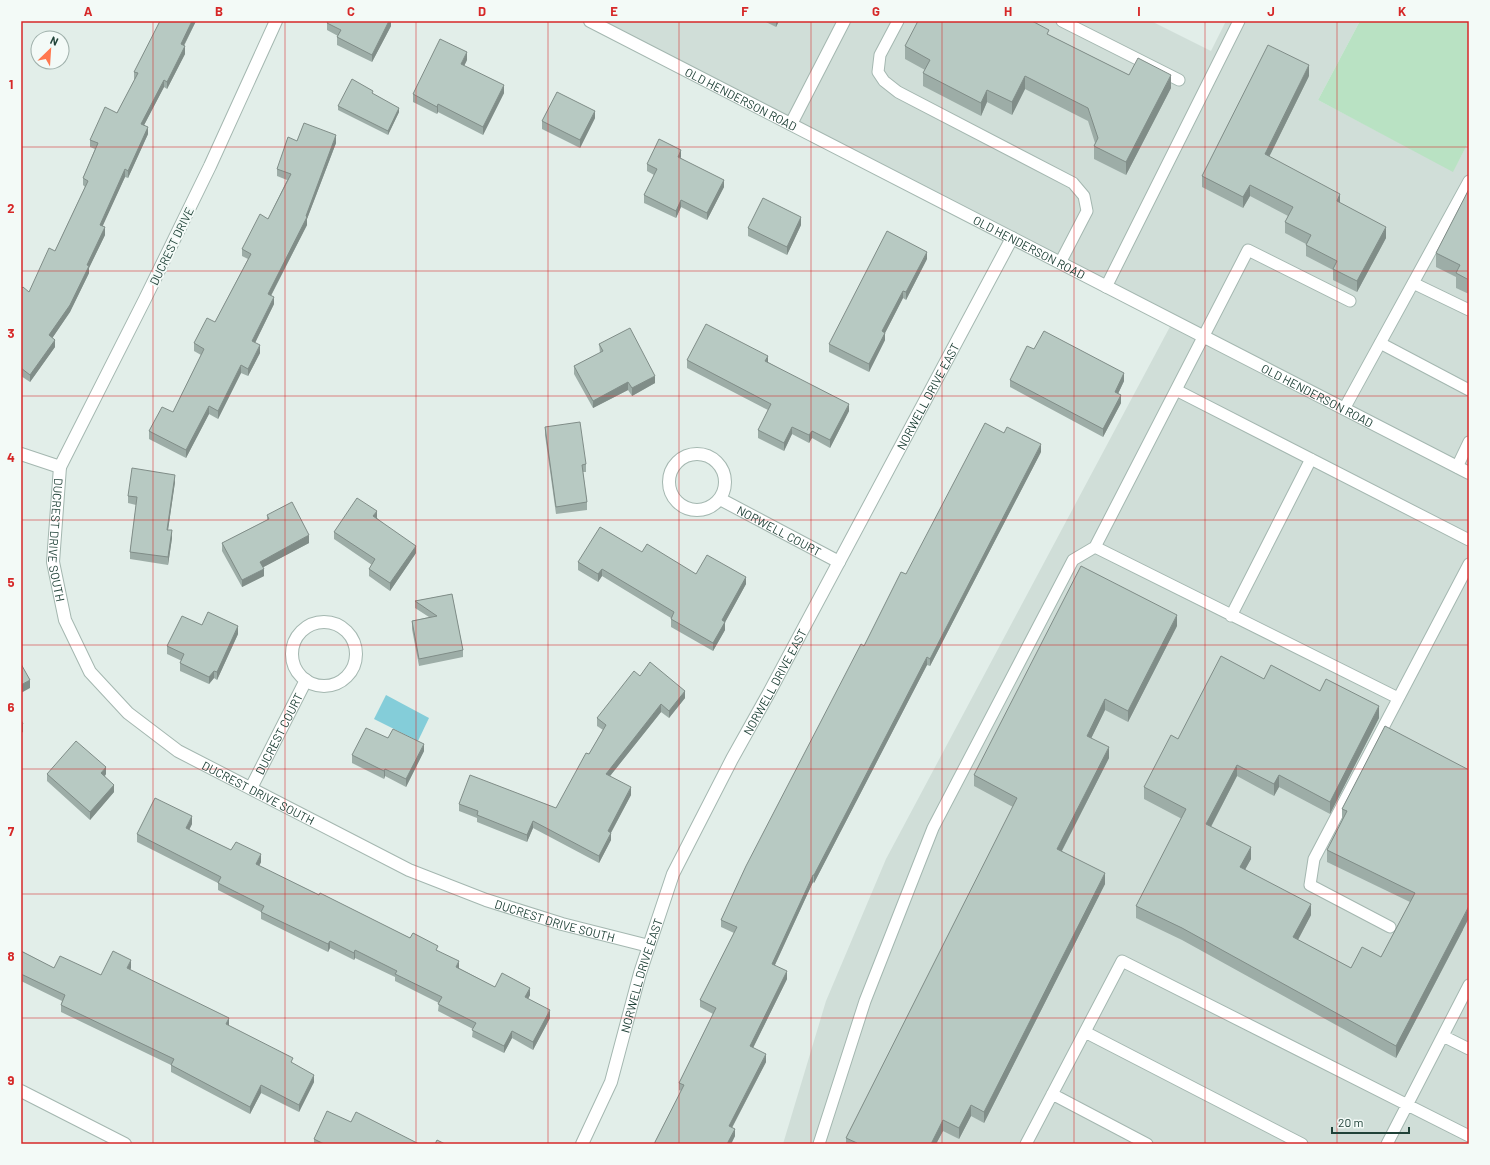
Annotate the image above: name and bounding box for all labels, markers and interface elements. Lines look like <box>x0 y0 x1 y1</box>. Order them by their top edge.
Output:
text: A <box>84 3 93 19</box>
text: B <box>215 3 223 19</box>
text: C <box>347 3 355 19</box>
text: D <box>478 3 486 19</box>
text: E <box>610 3 618 19</box>
text: F <box>741 3 749 19</box>
text: G <box>872 3 880 19</box>
text: H <box>1004 3 1012 19</box>
text: I <box>1137 3 1141 19</box>
text: J <box>1267 3 1275 19</box>
text: K <box>1398 3 1406 19</box>
north arrow <box>30 30 70 70</box>
text: N <box>48 33 61 48</box>
street label: OLD HENDERSON ROAD <box>683 64 799 133</box>
text: 1 <box>9 76 13 92</box>
text: 2 <box>7 200 15 216</box>
street label: DUCREST DRIVE <box>146 205 196 287</box>
street label: OLD HENDERSON ROAD <box>971 212 1088 281</box>
text: 3 <box>7 325 15 341</box>
street label: NORWELL DRIVE EAST <box>893 340 962 452</box>
street label: OLD HENDERSON ROAD <box>1259 361 1376 430</box>
text: 4 <box>7 449 15 465</box>
street label: DUCREST DRIVE SOUTH <box>46 478 68 603</box>
street label: NORWELL COURT <box>735 502 824 558</box>
text: 5 <box>7 574 15 590</box>
street label: NORWELL DRIVE EAST <box>740 626 809 737</box>
street label: DUCREST COURT <box>252 690 305 777</box>
text: 6 <box>8 699 15 715</box>
street label: DUCREST DRIVE SOUTH <box>200 758 317 827</box>
text: 7 <box>8 823 15 839</box>
street label: DUCREST DRIVE SOUTH <box>493 896 617 944</box>
street label: NORWELL DRIVE EAST <box>617 916 665 1034</box>
text: 8 <box>7 948 15 964</box>
text: 9 <box>8 1072 15 1088</box>
scale bar <box>1332 1109 1409 1135</box>
text: 20 m <box>1338 1115 1364 1129</box>

